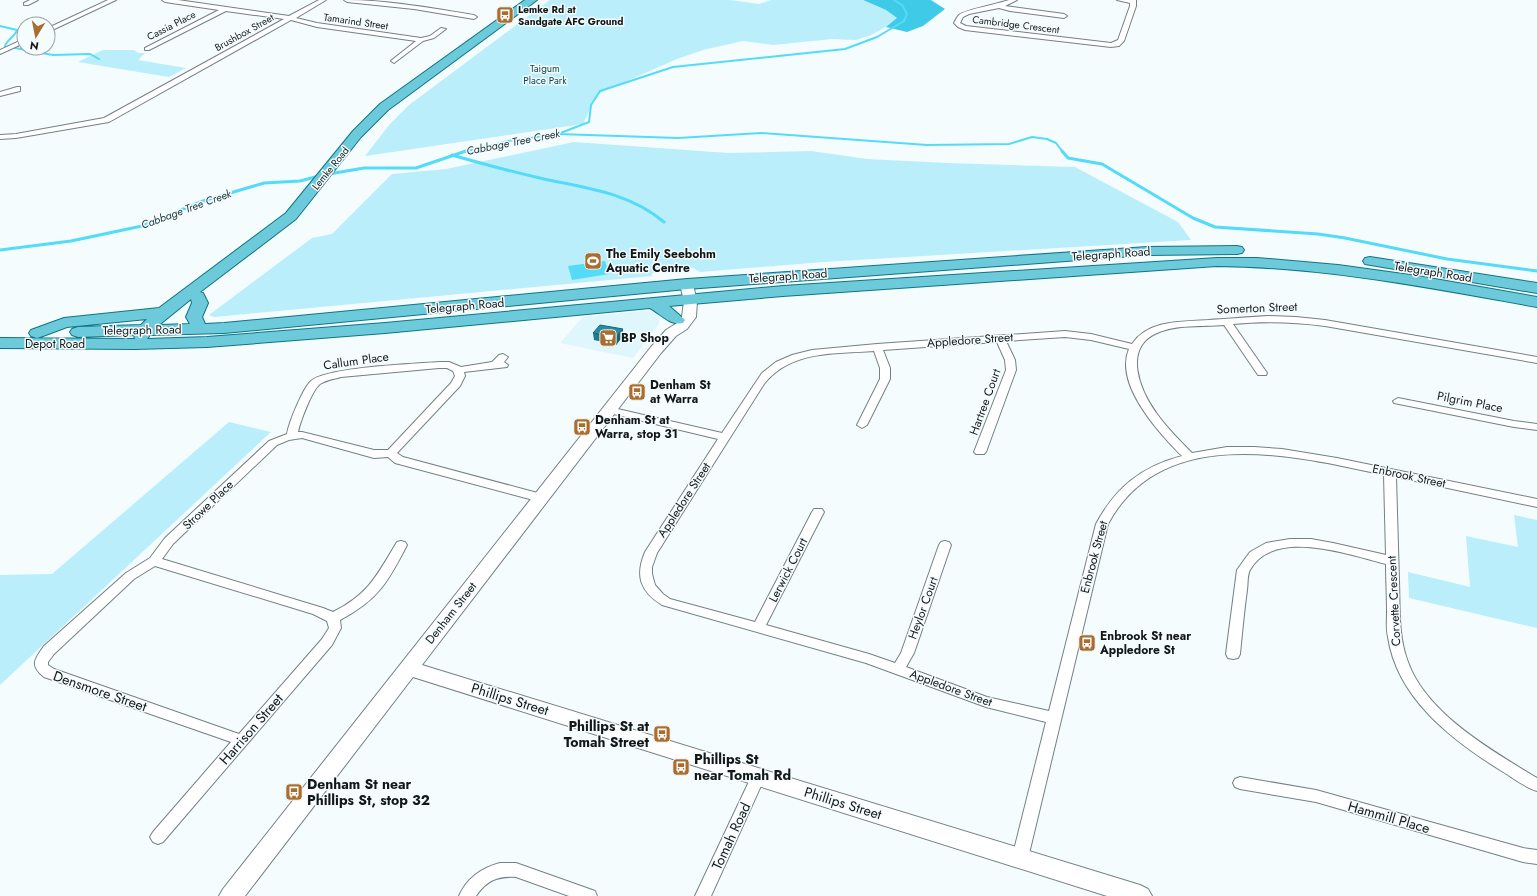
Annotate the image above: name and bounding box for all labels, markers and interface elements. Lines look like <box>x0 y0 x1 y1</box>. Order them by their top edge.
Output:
place label: Lemke Rd at Sandgate AFC Ground <box>518 2 624 29</box>
bus stop icon: Lemke Rd at Sandgate AFC Ground <box>495 5 515 25</box>
street label: Cassia Place <box>144 7 198 44</box>
street label: Brushbox Street <box>212 10 277 55</box>
street label: Tamarind Street <box>323 10 390 34</box>
street label: Cambridge Crescent <box>972 12 1061 37</box>
north arrow <box>16 16 56 56</box>
text: N <box>29 37 40 54</box>
park label: Taigum Place Park <box>523 61 567 88</box>
water label: Cabbage Tree Creek <box>465 125 562 159</box>
street label: Lemke Road <box>308 144 352 193</box>
water label: Cabbage Tree Creek <box>139 185 235 233</box>
street label: Telegraph Road <box>1071 242 1151 266</box>
place label: The Emily Seebohm Aquatic Centre <box>605 245 716 277</box>
sports icon: The Emily Seebohm Aquatic Centre <box>583 251 603 271</box>
street label: Telegraph Road <box>1393 257 1473 287</box>
street label: Telegraph Road <box>748 264 828 288</box>
street label: Telegraph Road <box>425 294 505 318</box>
street label: Somerton Street <box>1216 298 1298 318</box>
street label: Telegraph Road <box>102 320 182 340</box>
supermarket icon: BP Shop <box>598 328 618 348</box>
street label: Appledore Street <box>926 328 1014 352</box>
place label: BP Shop <box>621 329 669 347</box>
street label: Depot Road <box>25 335 85 353</box>
street label: Callum Place <box>322 348 390 374</box>
street label: Hartree Court <box>965 366 1005 438</box>
place label: Denham St at Warra <box>650 376 711 408</box>
bus stop icon: Denham St at Warra <box>627 382 647 402</box>
street label: Pilgrim Place <box>1436 387 1504 417</box>
place label: Denham St at Warra, stop 31 <box>595 411 678 443</box>
bus stop icon: Denham St at Warra, stop 31 <box>572 417 592 437</box>
street label: Appledore Street <box>653 459 715 541</box>
street label: Enbrook Street <box>1371 459 1447 493</box>
street label: Strowe Place <box>179 476 237 534</box>
street label: Enbrook Street <box>1076 519 1112 595</box>
street label: Lerwick Court <box>764 535 812 605</box>
street label: Corvette Crescent <box>1383 555 1405 647</box>
street label: Heylor Court <box>903 574 943 642</box>
street label: Denham Street <box>421 578 481 648</box>
place label: Enbrook St near Appledore St <box>1099 627 1191 659</box>
bus stop icon: Enbrook St near Appledore St <box>1077 633 1097 653</box>
street label: Appledore Street <box>907 665 995 711</box>
street label: Densmore Street <box>51 666 150 717</box>
street label: Phillips Street <box>469 678 552 720</box>
street label: Harrison Street <box>215 689 288 769</box>
place label: Phillips St at Tomah Street <box>564 716 650 752</box>
bus stop icon: Phillips St at Tomah Street <box>652 724 672 744</box>
place label: Phillips St near Tomah Rd <box>694 749 791 785</box>
bus stop icon: Phillips St near Tomah Rd <box>671 757 691 777</box>
place label: Denham St near Phillips St, stop 32 <box>307 774 430 810</box>
bus stop icon: Denham St near Phillips St, stop 32 <box>284 782 304 802</box>
street label: Phillips Street <box>802 782 885 824</box>
street label: Hammill Place <box>1346 796 1432 838</box>
street label: Tomah Road <box>707 799 755 873</box>

